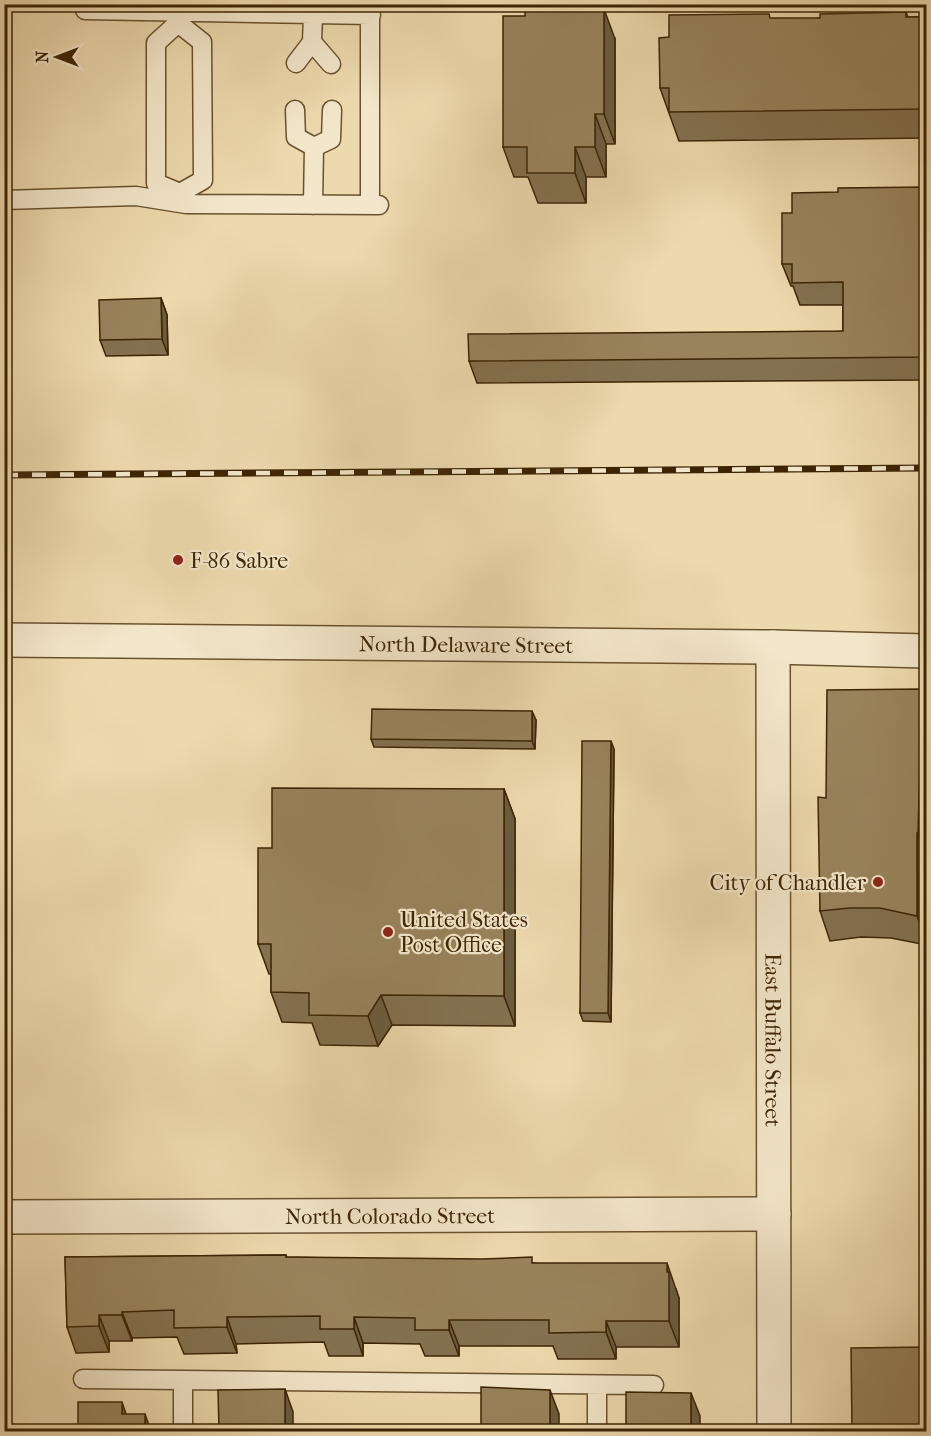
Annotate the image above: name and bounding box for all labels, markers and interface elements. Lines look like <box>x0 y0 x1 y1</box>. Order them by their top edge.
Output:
north arrow <box>27 27 87 87</box>
text: N <box>33 50 52 63</box>
place label: F-86 Sabre <box>190 548 288 574</box>
marker: F-86 Sabre <box>171 553 185 567</box>
street label: North Delaware Street <box>359 631 573 659</box>
place label: City of Chandler <box>710 870 867 896</box>
marker: City of Chandler <box>871 875 885 889</box>
place label: United States Post Office <box>400 907 528 958</box>
marker: United States Post Office <box>381 925 395 939</box>
street label: East Buffalo Street <box>759 953 786 1127</box>
street label: North Colorado Street <box>285 1203 495 1230</box>

